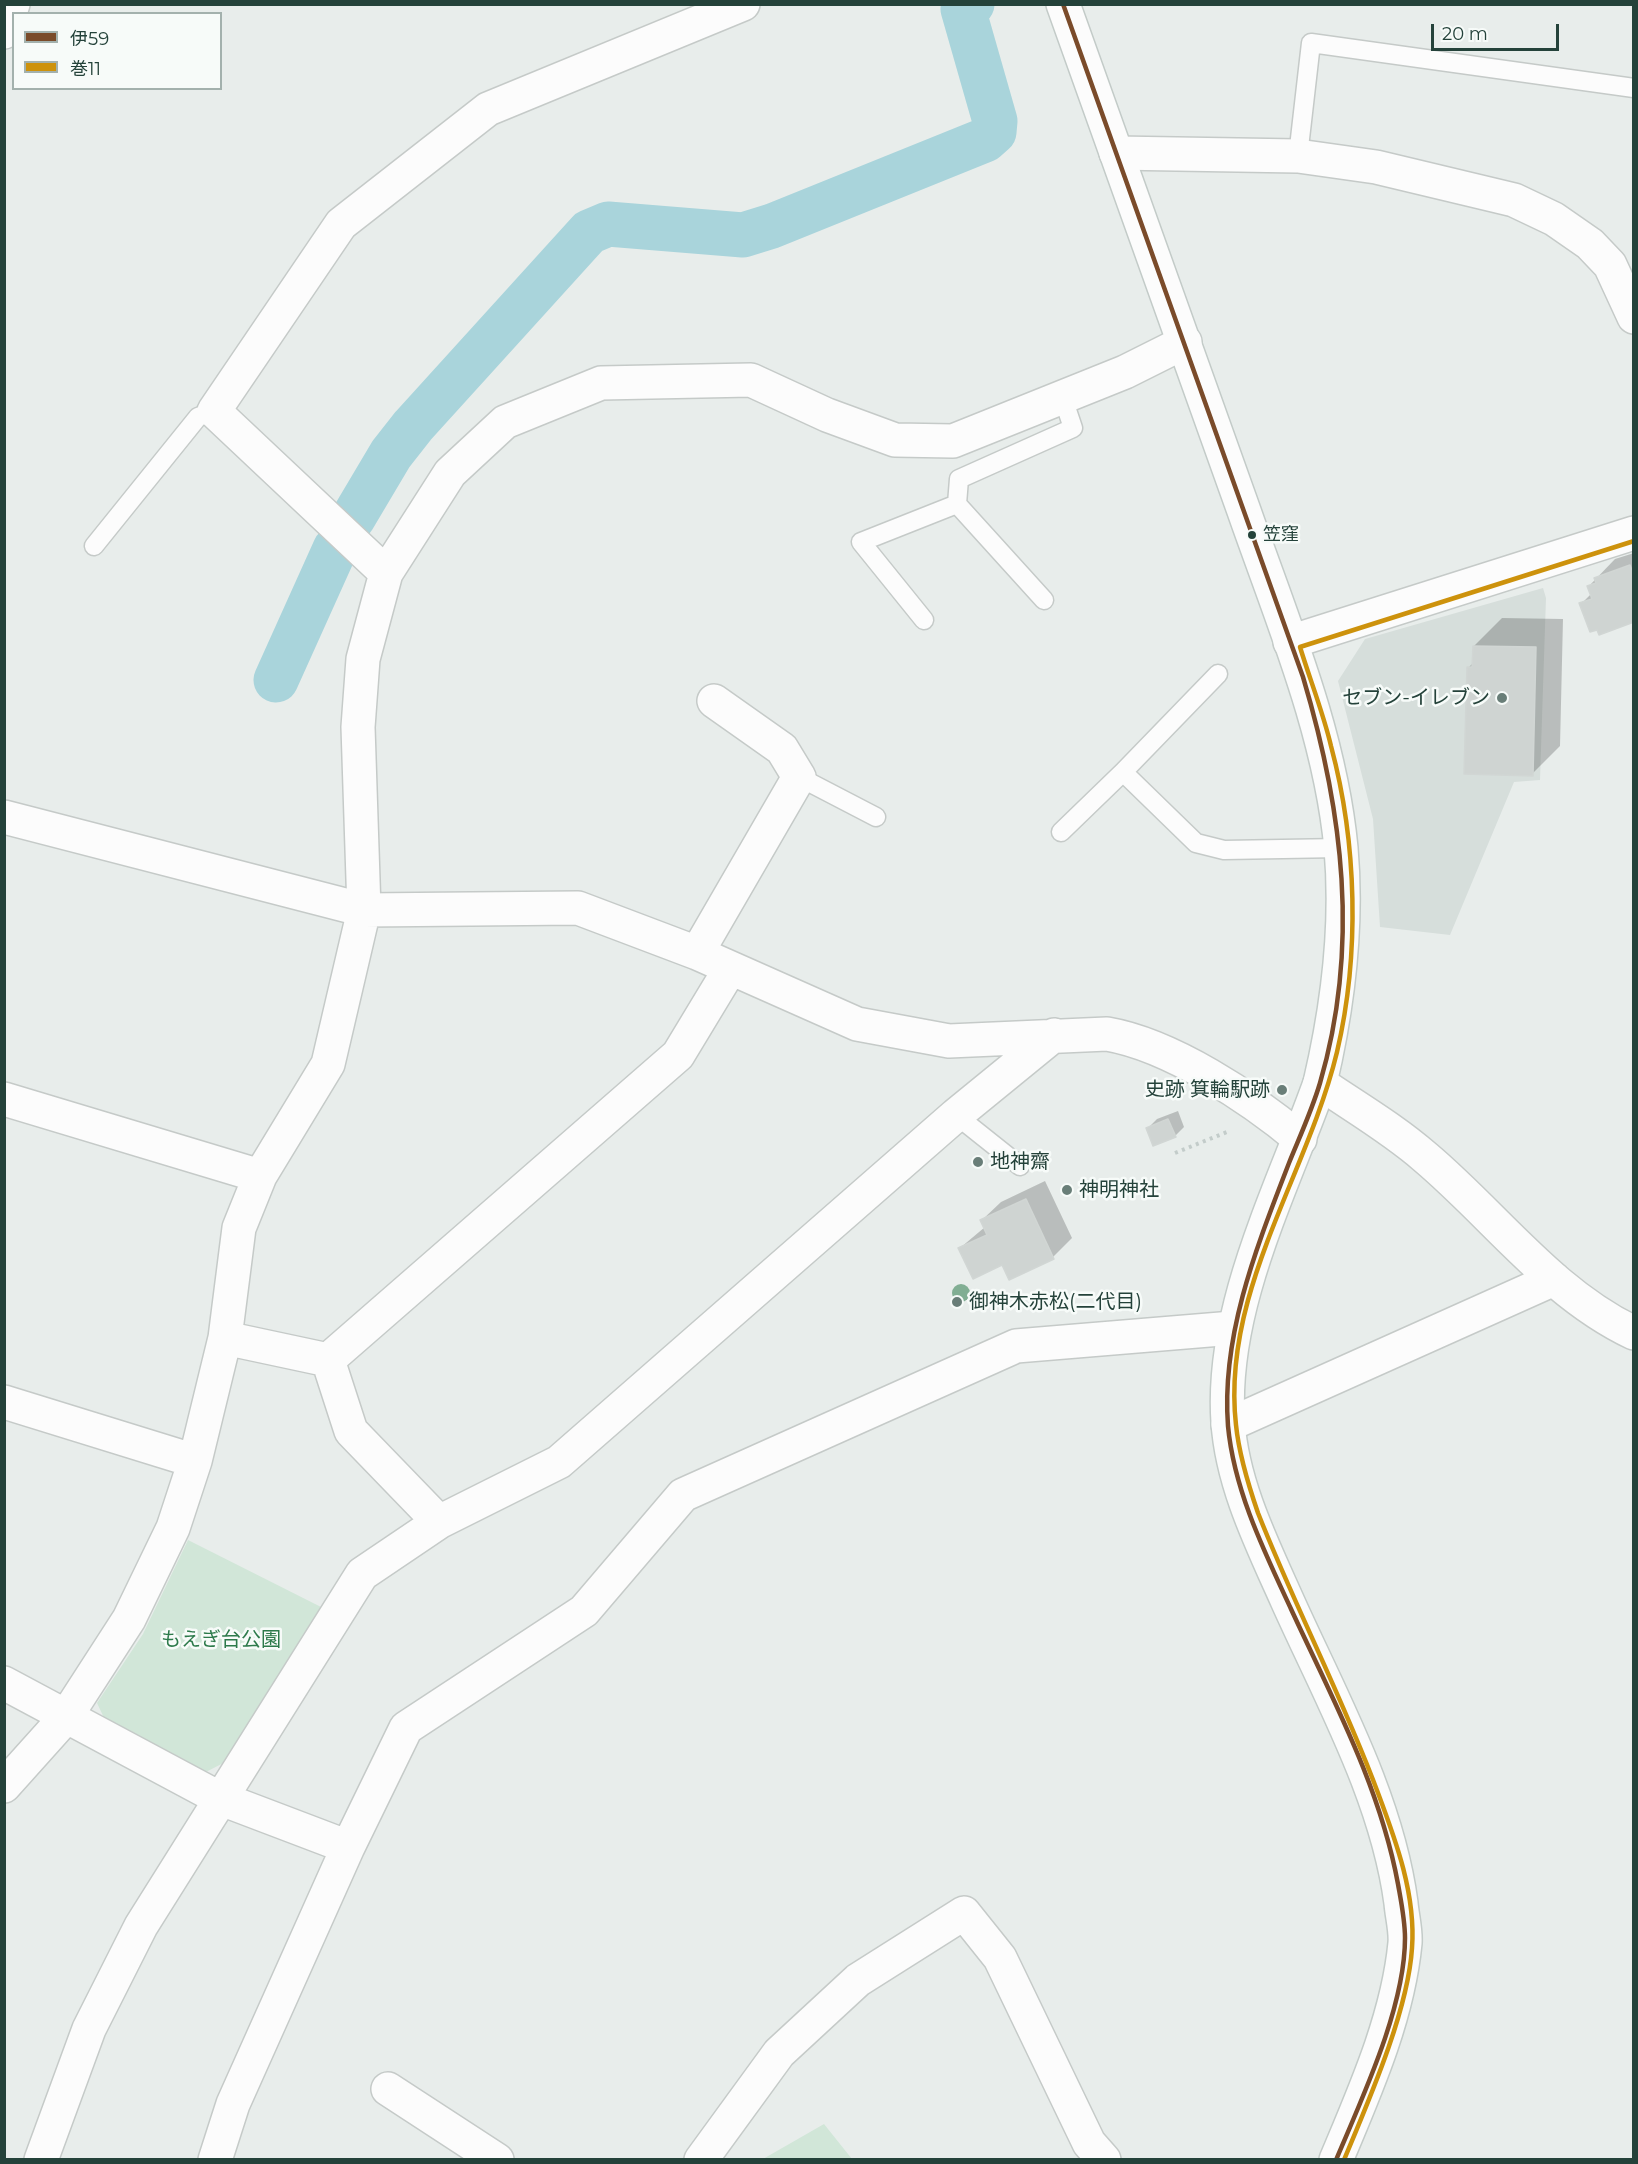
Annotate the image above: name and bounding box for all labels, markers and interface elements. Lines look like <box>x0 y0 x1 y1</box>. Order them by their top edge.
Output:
legend <box>12 12 222 90</box>
scale bar <box>1434 12 1562 50</box>
text: 20 m <box>1442 23 1488 45</box>
text: 伊59 <box>70 28 109 50</box>
text: 巻11 <box>70 58 101 80</box>
place label: 笠窪 <box>1263 524 1299 546</box>
marker: 笠窪 <box>1246 529 1258 541</box>
place label: セブン-イレブン <box>1342 686 1490 710</box>
marker: セブン-イレブン <box>1495 691 1509 705</box>
place label: 史跡 箕輪駅跡 <box>1145 1078 1270 1102</box>
marker: 史跡 箕輪駅跡 <box>1275 1083 1289 1097</box>
place label: 地神齋 <box>990 1150 1050 1174</box>
marker: 地神齋 <box>971 1155 985 1169</box>
place label: 神明神社 <box>1079 1178 1159 1202</box>
marker: 神明神社 <box>1060 1183 1074 1197</box>
place label: 御神木赤松(二代目) <box>969 1290 1142 1314</box>
marker: 御神木赤松(二代目) <box>950 1295 964 1309</box>
park label: もえぎ台公園 <box>161 1628 281 1652</box>

